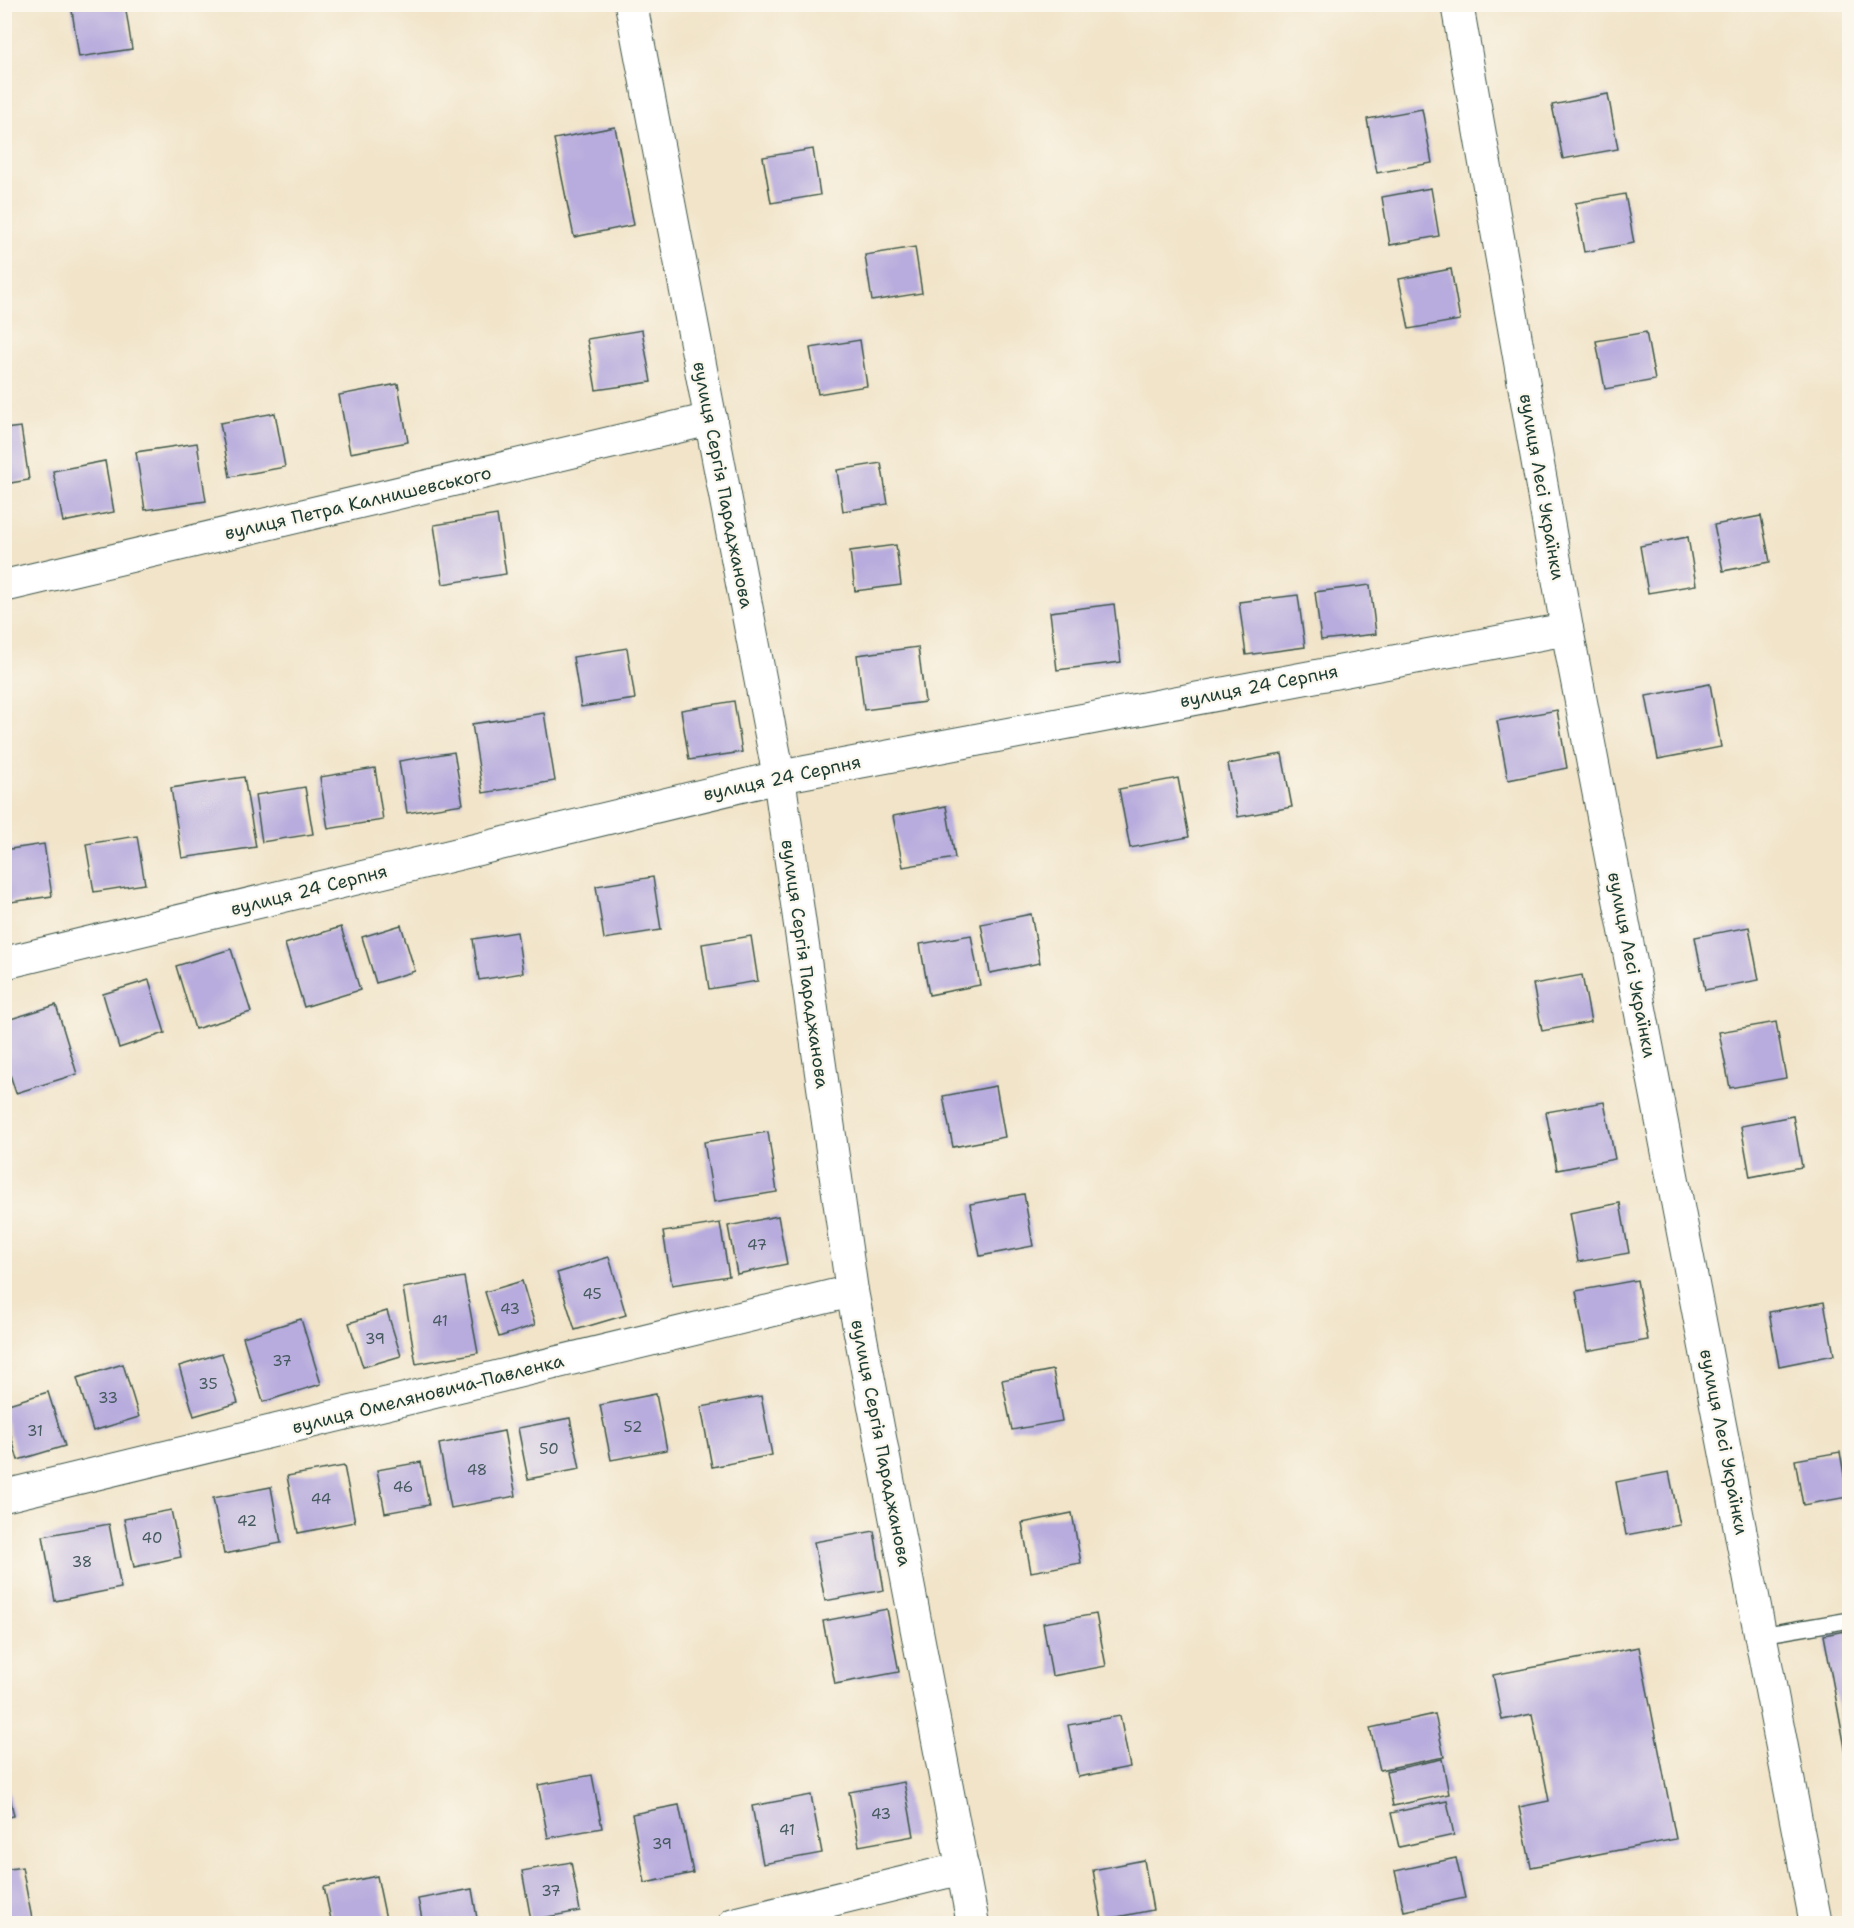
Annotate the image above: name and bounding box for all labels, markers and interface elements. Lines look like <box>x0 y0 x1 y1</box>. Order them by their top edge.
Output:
street label: вулиця Сергія Параджанова <box>687 359 759 611</box>
street label: вулиця Лесі Українки <box>1514 392 1570 582</box>
street label: вулиця Петра Калнишевського <box>222 461 494 545</box>
street label: вулиця 24 Серпня <box>1178 659 1340 713</box>
street label: вулиця 24 Серпня <box>701 750 863 806</box>
street label: вулиця Сергія Параджанова <box>776 838 834 1090</box>
street label: вулиця 24 Серпня <box>228 859 390 921</box>
street label: вулиця Лесі Українки <box>1602 870 1662 1060</box>
house number: 47 <box>747 1235 767 1255</box>
house number: 45 <box>582 1284 602 1304</box>
house number: 43 <box>500 1299 520 1319</box>
house number: 41 <box>432 1311 448 1331</box>
street label: вулиця Сергія Параджанова <box>845 1317 917 1569</box>
house number: 39 <box>365 1329 385 1349</box>
street label: вулиця Лесі Українки <box>1694 1347 1754 1537</box>
street label: вулиця Омеляновича-Павленка <box>290 1349 566 1439</box>
house number: 37 <box>272 1351 292 1371</box>
house number: 35 <box>198 1374 218 1394</box>
house number: 33 <box>98 1388 118 1408</box>
house number: 52 <box>624 1417 642 1437</box>
house number: 31 <box>27 1421 43 1441</box>
house number: 50 <box>539 1439 559 1459</box>
house number: 48 <box>467 1460 487 1480</box>
house number: 46 <box>393 1477 413 1497</box>
house number: 44 <box>311 1489 331 1509</box>
house number: 42 <box>237 1511 257 1531</box>
house number: 40 <box>142 1528 162 1548</box>
house number: 38 <box>72 1552 92 1572</box>
house number: 43 <box>871 1804 891 1824</box>
house number: 41 <box>779 1820 795 1840</box>
house number: 39 <box>652 1834 672 1854</box>
house number: 37 <box>541 1881 561 1901</box>

